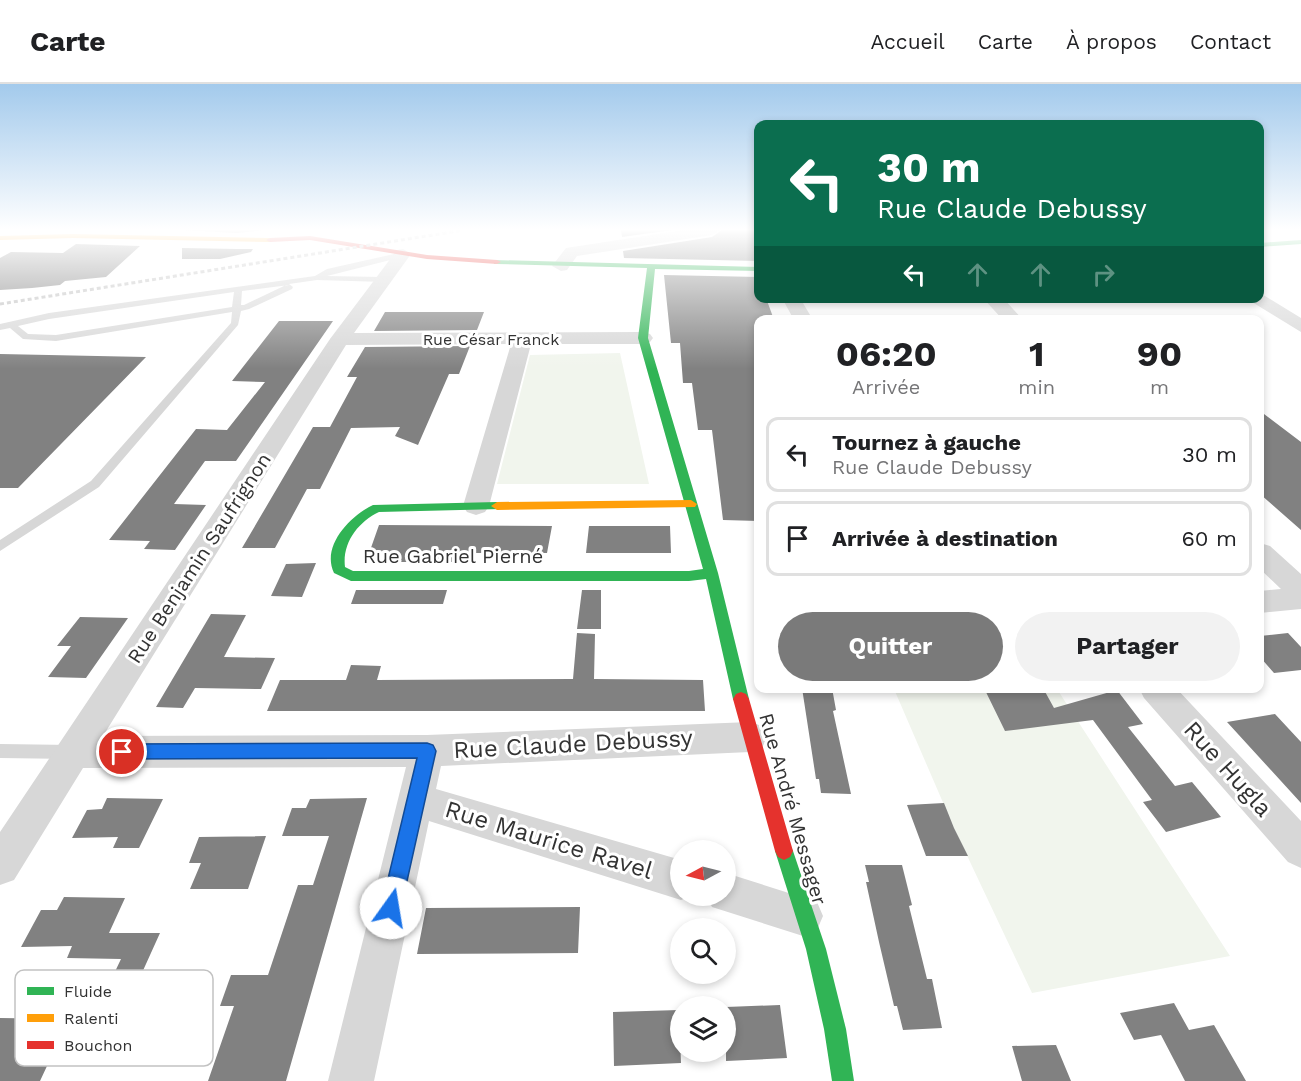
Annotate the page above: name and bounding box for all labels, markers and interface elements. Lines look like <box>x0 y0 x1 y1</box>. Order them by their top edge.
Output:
text: Carte <box>30 25 105 58</box>
text: Accueil <box>870 29 945 54</box>
text: Carte <box>978 29 1033 54</box>
text: À propos <box>1066 29 1157 54</box>
text: Contact <box>1190 29 1271 54</box>
text: 30 m <box>877 143 981 192</box>
icon: left <box>778 144 856 222</box>
text: Rue Claude Debussy <box>877 193 1147 225</box>
icon: left <box>898 258 931 291</box>
icon: ahead <box>961 258 994 291</box>
icon: ahead <box>1024 258 1057 291</box>
icon: right <box>1087 258 1120 291</box>
street label: Rue César Franck <box>423 330 559 349</box>
text: 06:20 <box>836 333 937 375</box>
text: 1 <box>1029 333 1044 375</box>
text: 90 <box>1137 333 1182 375</box>
text: Arrivée <box>852 375 920 399</box>
text: min <box>1018 375 1055 399</box>
text: m <box>1150 375 1169 399</box>
text: Tournez à gauche <box>832 430 1021 455</box>
icon: left <box>781 438 814 471</box>
text: 30 m <box>1182 442 1237 467</box>
street label: Rue Benjamin Saufrignon <box>122 448 276 668</box>
text: Rue Claude Debussy <box>832 455 1032 479</box>
icon: arrive <box>781 522 814 555</box>
text: Arrivée à destination <box>832 526 1058 551</box>
text: 60 m <box>1181 526 1237 551</box>
street label: Rue Gabriel Pierné <box>363 544 543 568</box>
button: Quitter <box>778 612 1003 681</box>
button: Partager <box>1015 612 1240 681</box>
street label: Rue André Messager <box>754 710 832 908</box>
street label: Rue Hugla <box>1178 716 1278 822</box>
street label: Rue Claude Debussy <box>453 724 694 764</box>
pin <box>96 726 147 777</box>
icon: arrive <box>105 735 138 768</box>
street label: Rue Maurice Ravel <box>442 795 657 885</box>
north arrow <box>670 840 736 906</box>
map controls <box>670 840 736 1062</box>
position arrow <box>359 876 423 940</box>
button: search <box>670 918 736 984</box>
legend <box>15 970 213 1066</box>
text: Fluide <box>64 982 112 1001</box>
button: layers <box>670 996 736 1062</box>
text: Ralenti <box>64 1009 119 1028</box>
text: Bouchon <box>64 1036 132 1055</box>

